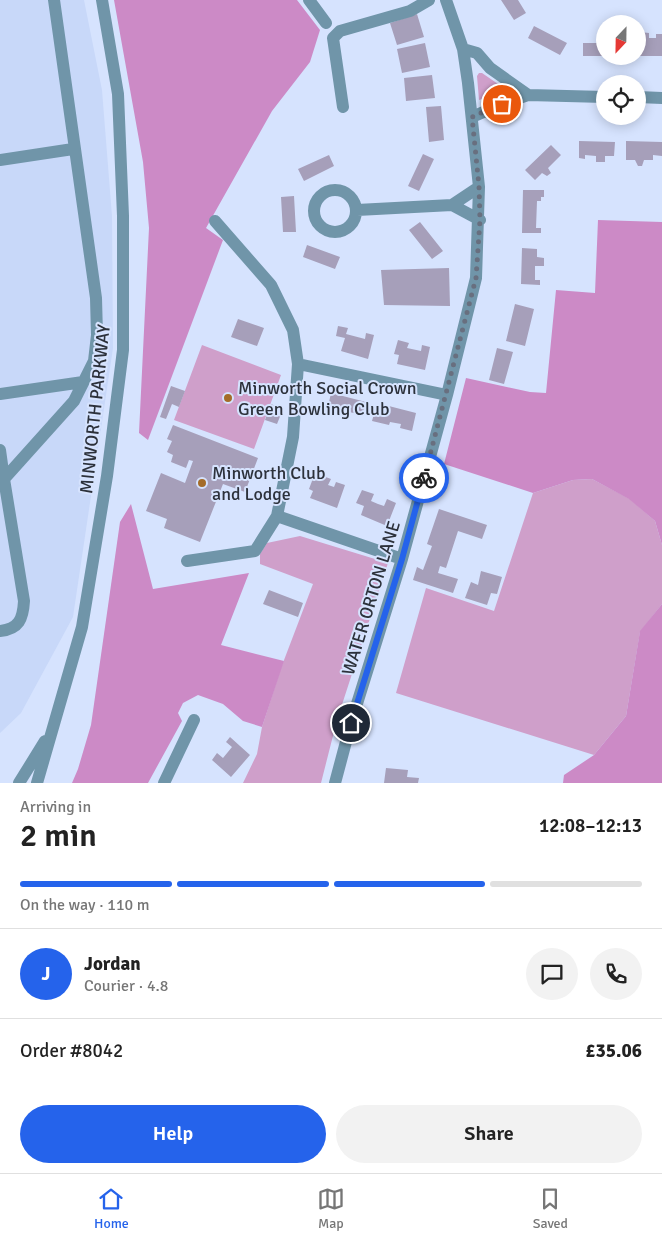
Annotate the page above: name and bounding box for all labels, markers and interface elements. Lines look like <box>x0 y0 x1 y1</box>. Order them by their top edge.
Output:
north arrow <box>596 15 646 65</box>
map controls <box>596 15 646 125</box>
button: locate <box>596 75 646 125</box>
pin <box>481 83 523 125</box>
icon: bag <box>488 90 516 118</box>
street label: MINWORTH PARKWAY <box>75 323 115 495</box>
place label: Minworth Social Crown Green Bowling Club <box>238 377 417 420</box>
marker: Minworth Social Crown Green Bowling Club <box>222 392 234 404</box>
courier <box>399 453 449 503</box>
place label: Minworth Club and Lodge <box>212 462 325 505</box>
icon: bike <box>410 464 438 492</box>
marker: Minworth Club and Lodge <box>196 477 208 489</box>
street label: WATER ORTON LANE <box>337 518 405 678</box>
pin <box>330 702 372 744</box>
icon: home <box>337 709 365 737</box>
text: Arriving in <box>20 797 91 817</box>
text: 12:08–12:13 <box>539 814 642 838</box>
text: 2 min <box>20 816 97 855</box>
text: On the way · 110 m <box>20 895 150 915</box>
button: chat <box>526 948 578 1000</box>
button: phone <box>590 948 642 1000</box>
text: Jordan <box>84 952 141 976</box>
text: J <box>42 962 50 986</box>
text: Courier · 4.8 <box>84 976 168 996</box>
text: Order #8042 <box>20 1039 123 1063</box>
text: £35.06 <box>585 1039 642 1063</box>
button: Help <box>20 1105 326 1163</box>
button: Share <box>336 1105 642 1163</box>
tab: Home <box>94 1185 129 1232</box>
tab: Map <box>317 1185 345 1232</box>
tab: Saved <box>533 1185 568 1232</box>

